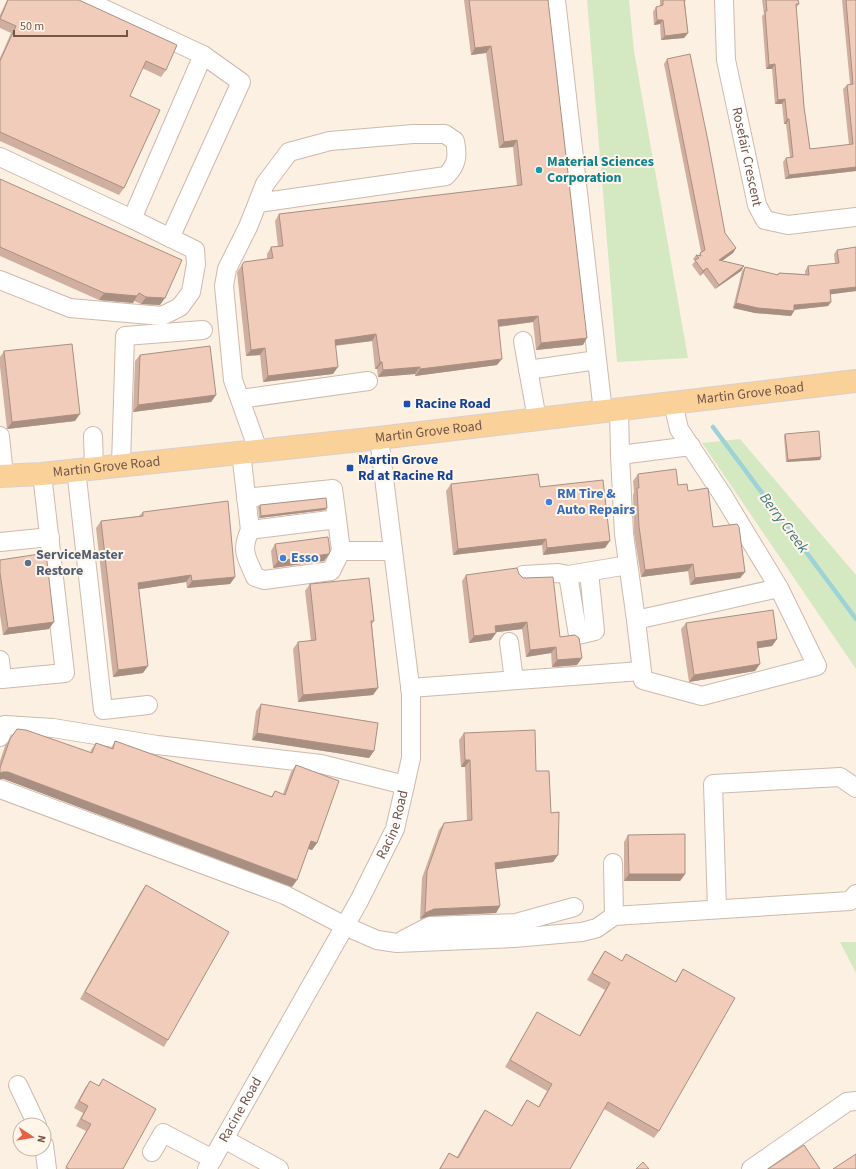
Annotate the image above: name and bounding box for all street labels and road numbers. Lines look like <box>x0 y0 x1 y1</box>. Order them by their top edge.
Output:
street label: Rosefair Crescent <box>726 105 767 209</box>
street label: Martin Grove Road <box>696 377 805 410</box>
street label: Martin Grove Road <box>374 416 484 448</box>
street label: Martin Grove Road <box>52 451 161 483</box>
street label: Racine Road <box>371 788 414 863</box>
street label: Racine Road <box>214 1073 267 1146</box>

